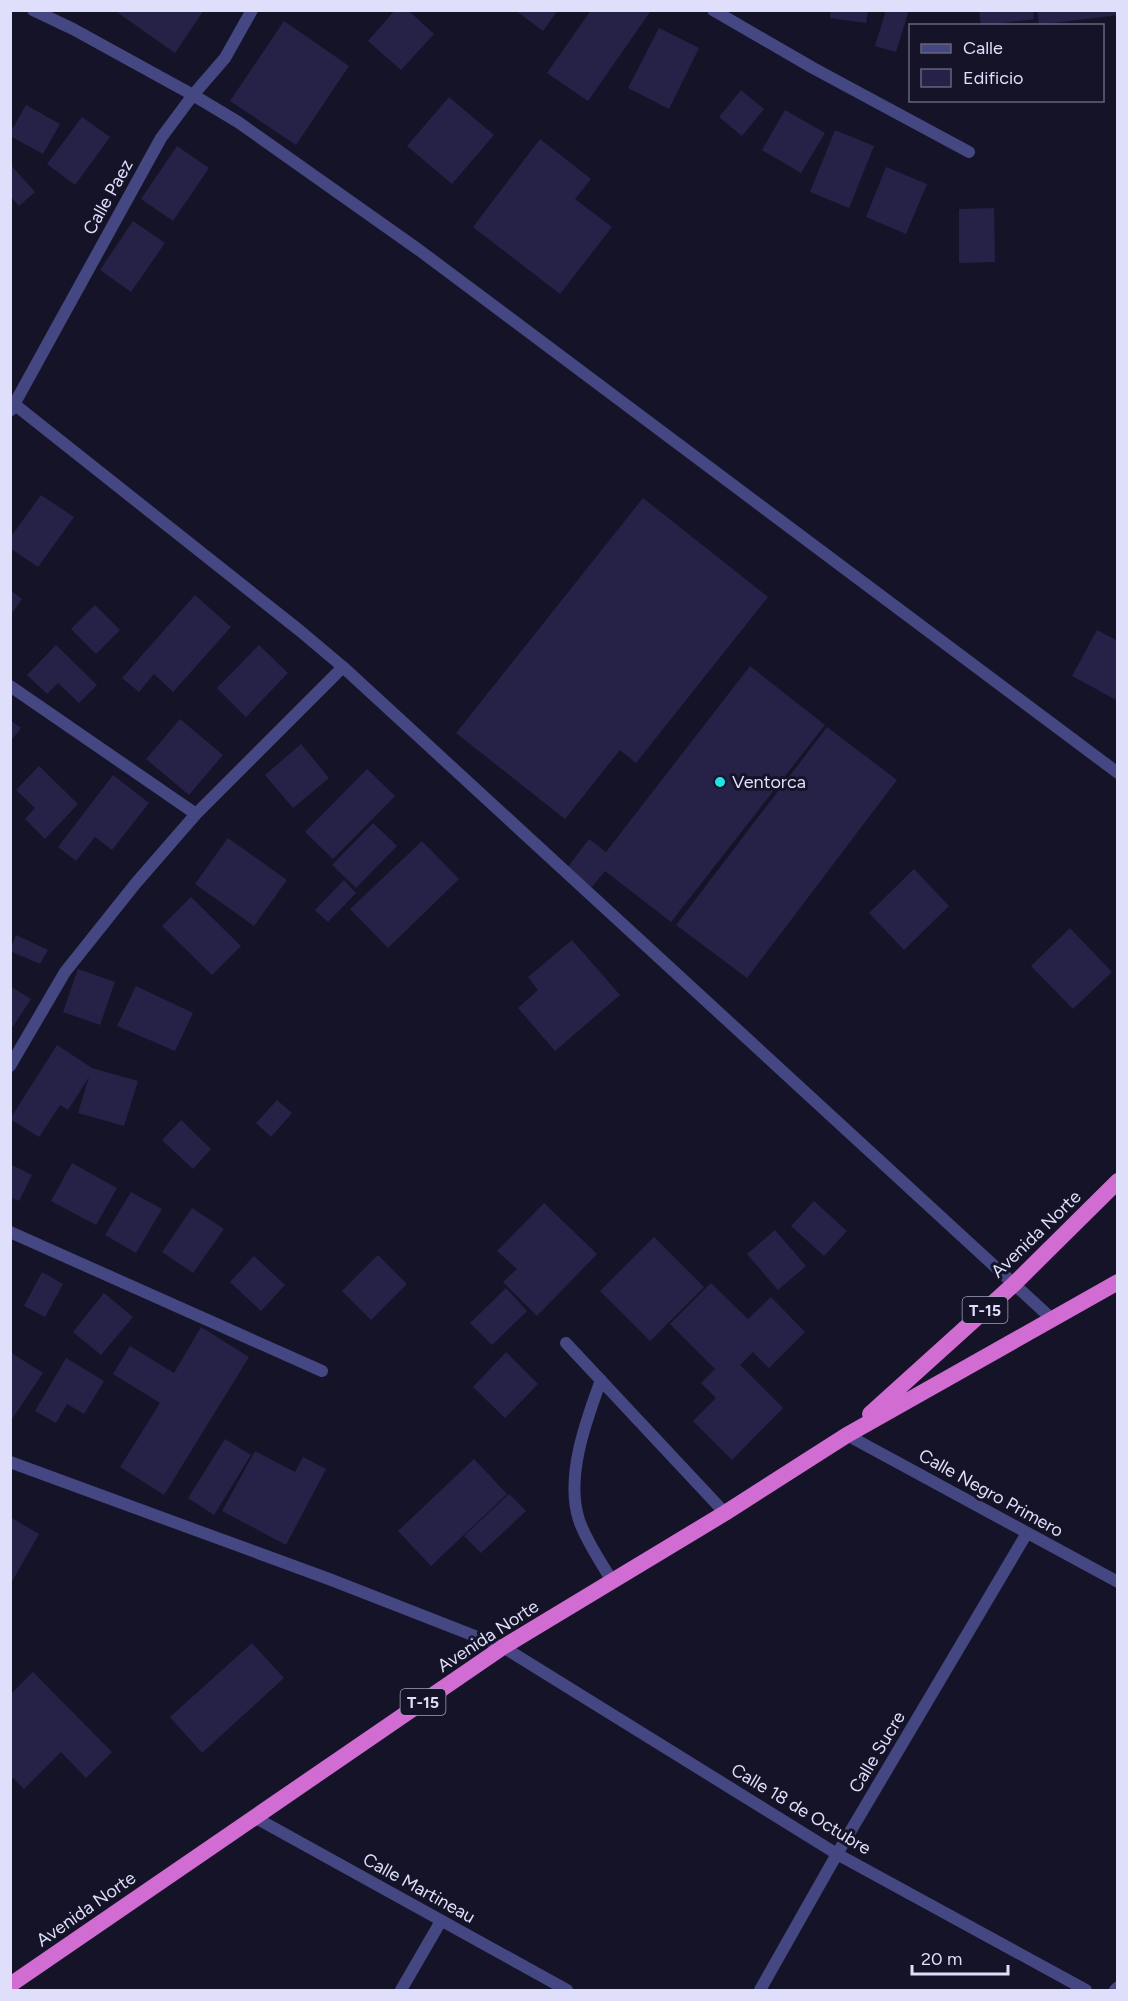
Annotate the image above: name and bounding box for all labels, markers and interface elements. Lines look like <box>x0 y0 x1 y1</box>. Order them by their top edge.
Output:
legend <box>909 24 1104 102</box>
text: Calle <box>963 37 1003 59</box>
text: Edificio <box>963 67 1024 89</box>
street label: Calle Paez <box>78 155 138 238</box>
place label: Ventorca <box>732 771 806 793</box>
marker: Ventorca <box>713 775 727 789</box>
street label: Avenida Norte <box>986 1186 1086 1282</box>
road number: T-15 <box>962 1297 1008 1323</box>
street label: Calle Negro Primero <box>915 1444 1067 1542</box>
street label: Avenida Norte <box>433 1595 543 1677</box>
road number: T-15 <box>400 1689 446 1715</box>
street label: Calle Sucre <box>844 1707 910 1797</box>
street label: Calle 18 de Octubre <box>727 1759 875 1859</box>
street label: Calle Martineau <box>359 1848 479 1928</box>
street label: Avenida Norte <box>32 1867 140 1951</box>
scale bar <box>912 1938 1008 1976</box>
text: 20 m <box>921 1948 962 1970</box>

